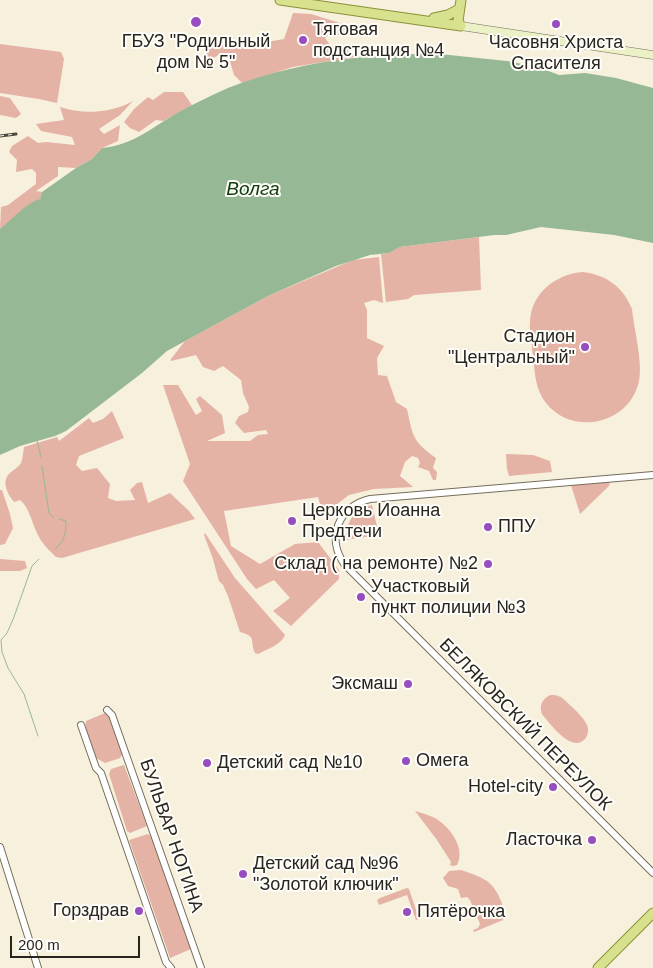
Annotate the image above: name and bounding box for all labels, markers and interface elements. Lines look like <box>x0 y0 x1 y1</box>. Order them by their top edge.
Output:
marker: ГБУЗ "Родильный дом № 5" <box>189 15 203 29</box>
marker: Часовня Христа Спасителя <box>550 18 562 30</box>
place label: Тяговая подстанция №4 <box>313 19 444 62</box>
place label: ГБУЗ "Родильный дом № 5" <box>122 31 270 74</box>
place label: Часовня Христа Спасителя <box>489 32 623 74</box>
marker: Тяговая подстанция №4 <box>297 34 309 46</box>
water label: Волга <box>226 179 280 201</box>
place label: Стадион "Центральный" <box>448 326 575 368</box>
marker: Стадион "Центральный" <box>579 341 591 353</box>
place label: Церковь Иоанна Предтечи <box>302 500 440 542</box>
marker: Церковь Иоанна Предтечи <box>286 515 298 527</box>
place label: ППУ <box>498 516 535 538</box>
marker: ППУ <box>482 521 494 533</box>
place label: Склад ( на ремонте) №2 <box>274 553 478 575</box>
marker: Склад ( на ремонте) №2 <box>482 558 494 570</box>
place label: Участковый пункт полиции №3 <box>371 576 526 618</box>
marker: Участковый пункт полиции №3 <box>355 591 367 603</box>
street label: БЕЛЯКОВСКИЙ ПЕРЕУЛОК <box>434 634 616 816</box>
place label: Эксмаш <box>331 673 398 695</box>
marker: Эксмаш <box>402 678 414 690</box>
place label: Омега <box>416 750 469 772</box>
place label: Детский сад №10 <box>217 752 362 774</box>
marker: Омега <box>400 755 412 767</box>
street label: БУЛЬВАР НОГИНА <box>135 756 207 916</box>
marker: Детский сад №10 <box>201 757 213 769</box>
place label: Hotel-city <box>468 776 543 798</box>
marker: Hotel-city <box>547 781 559 793</box>
place label: Ласточка <box>506 829 582 851</box>
marker: Ласточка <box>586 834 598 846</box>
place label: Детский сад №96 "Золотой ключик" <box>253 853 399 896</box>
marker: Детский сад №96 "Золотой ключик" <box>237 868 249 880</box>
place label: Горздрав <box>53 900 129 922</box>
place label: Пятёрочка <box>417 901 505 923</box>
marker: Горздрав <box>133 905 145 917</box>
marker: Пятёрочка <box>401 906 413 918</box>
scale bar <box>12 926 142 958</box>
text: 200 m <box>18 936 60 953</box>

